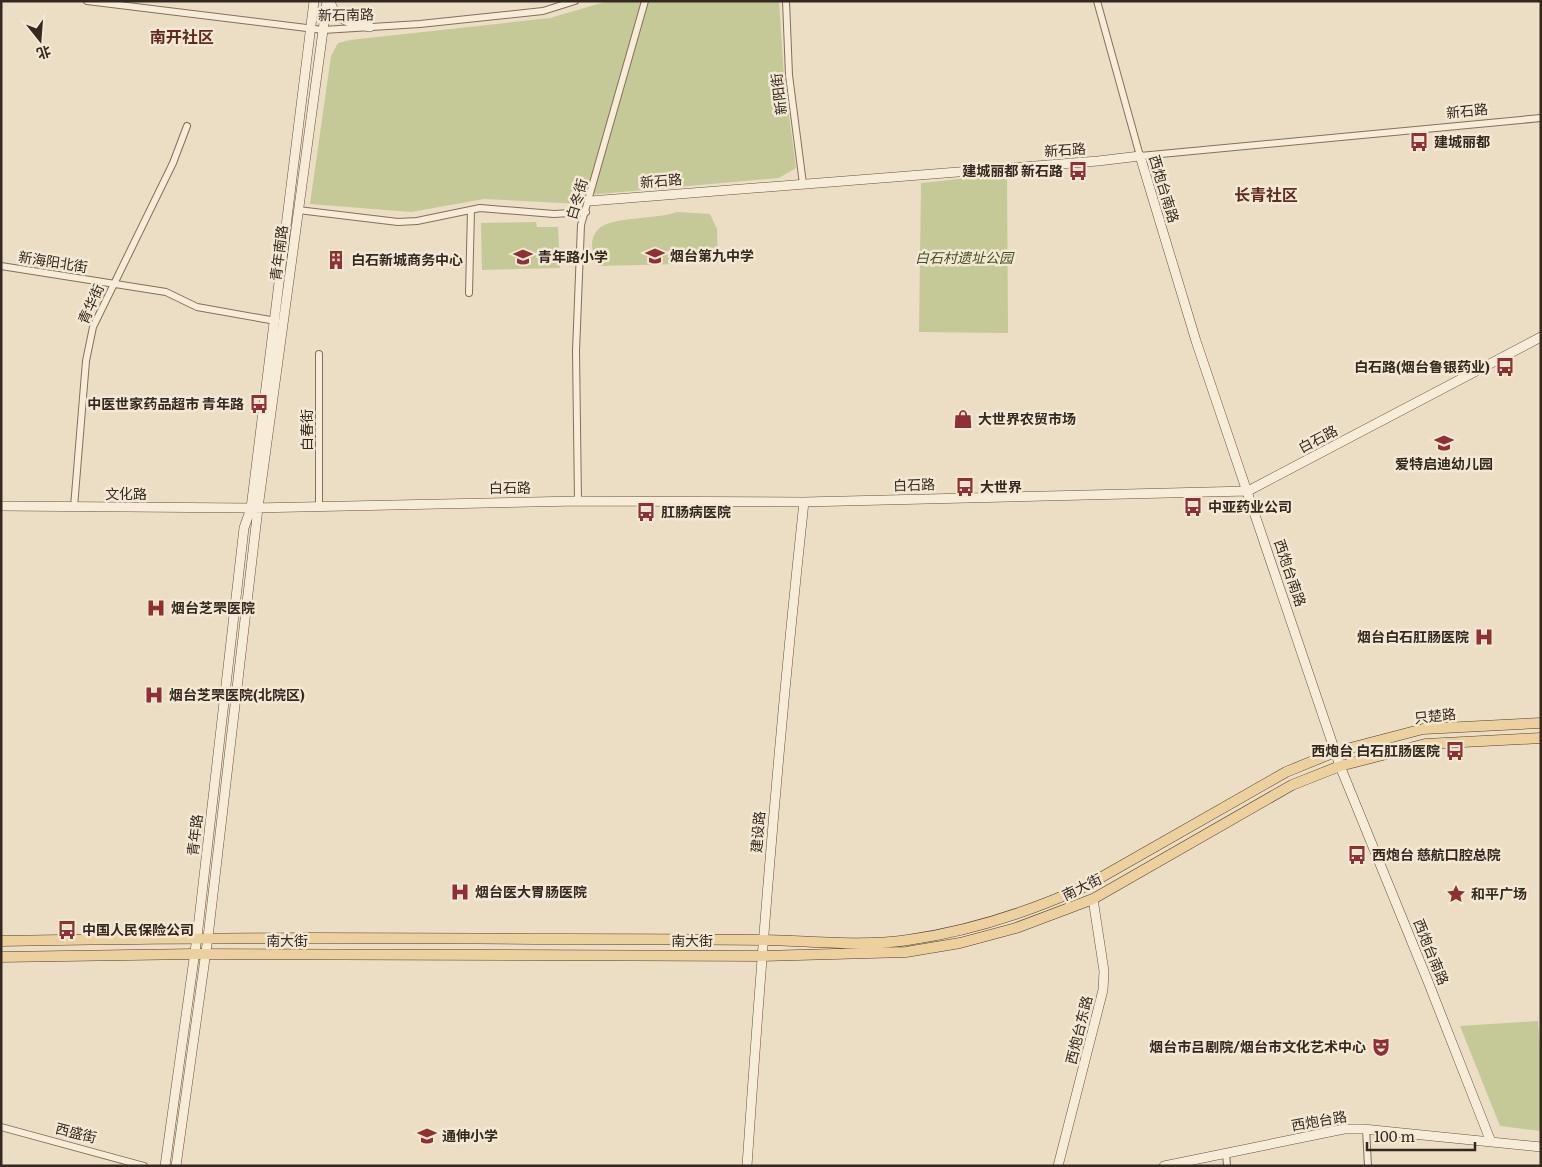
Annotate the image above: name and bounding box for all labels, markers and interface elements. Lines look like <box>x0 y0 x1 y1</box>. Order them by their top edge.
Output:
street label: 新石南路 <box>318 4 374 24</box>
north arrow <box>15 15 65 65</box>
district label: 南开社区 <box>150 24 214 48</box>
text: 北 <box>34 42 54 65</box>
street label: 新阳街 <box>766 72 790 116</box>
street label: 新石路 <box>1445 98 1489 122</box>
bus stop icon: 建城丽都 <box>1408 131 1430 153</box>
place label: 建城丽都 <box>1434 131 1490 151</box>
street label: 新石路 <box>1043 138 1087 160</box>
street label: 西炮台南路 <box>1145 152 1185 225</box>
place label: 建城丽都 新石路 <box>962 160 1063 180</box>
bus stop icon: 建城丽都 新石路 <box>1067 160 1089 182</box>
street label: 新石路 <box>639 168 683 192</box>
street label: 白冬街 <box>561 176 591 222</box>
district label: 长青社区 <box>1234 182 1298 206</box>
street label: 青年南路 <box>265 224 291 282</box>
school or university icon: 烟台第九中学 <box>644 245 666 267</box>
place label: 烟台第九中学 <box>670 245 754 265</box>
street label: 新海阳北街 <box>17 246 89 276</box>
school or university icon: 青年路小学 <box>512 246 534 268</box>
place label: 青年路小学 <box>538 246 608 266</box>
park label: 白石村遗址公园 <box>915 247 1015 267</box>
building icon: 白石新城商务中心 <box>325 249 347 271</box>
place label: 白石新城商务中心 <box>351 249 463 269</box>
street label: 青华街 <box>72 280 108 327</box>
place label: 白石路(烟台鲁银药业) <box>1354 356 1490 376</box>
bus stop icon: 白石路(烟台鲁银药业) <box>1494 356 1516 378</box>
place label: 中医世家药品超市 青年路 <box>87 393 244 413</box>
bus stop icon: 中医世家药品超市 青年路 <box>248 393 270 415</box>
shop icon: 大世界农贸市场 <box>952 408 974 430</box>
place label: 大世界农贸市场 <box>978 408 1076 428</box>
street label: 白春街 <box>296 409 316 451</box>
street label: 白石路 <box>1294 419 1341 457</box>
school or university icon: 爱特启迪幼儿园 <box>1433 432 1455 454</box>
place label: 爱特启迪幼儿园 <box>1395 453 1493 473</box>
street label: 白石路 <box>893 473 935 495</box>
bus stop icon: 大世界 <box>954 476 976 498</box>
place label: 大世界 <box>980 476 1022 496</box>
street label: 白石路 <box>489 477 531 497</box>
street label: 文化路 <box>105 483 147 503</box>
bus stop icon: 中亚药业公司 <box>1182 496 1204 518</box>
place label: 中亚药业公司 <box>1208 496 1292 516</box>
bus stop icon: 肛肠病医院 <box>635 501 657 523</box>
place label: 肛肠病医院 <box>661 501 731 521</box>
street label: 西炮台南路 <box>1270 536 1312 609</box>
hospital icon: 烟台芝罘医院 <box>145 597 167 619</box>
place label: 烟台芝罘医院 <box>171 597 255 617</box>
place label: 烟台白石肛肠医院 <box>1357 626 1469 646</box>
hospital icon: 烟台白石肛肠医院 <box>1473 626 1495 648</box>
hospital icon: 烟台芝罘医院(北院区) <box>143 684 165 706</box>
place label: 烟台芝罘医院(北院区) <box>169 684 305 704</box>
street label: 只楚路 <box>1413 703 1457 727</box>
place label: 西炮台 白石肛肠医院 <box>1311 740 1440 760</box>
bus stop icon: 西炮台 白石肛肠医院 <box>1444 740 1466 762</box>
street label: 建设路 <box>745 810 769 854</box>
street label: 青年路 <box>182 813 206 857</box>
bus stop icon: 西炮台 慈航口腔总院 <box>1346 844 1368 866</box>
place label: 西炮台 慈航口腔总院 <box>1372 844 1501 864</box>
street label: 南大街 <box>1058 868 1105 904</box>
hospital icon: 烟台医大胃肠医院 <box>449 881 471 903</box>
place label: 烟台医大胃肠医院 <box>475 881 587 901</box>
place icon: 和平广场 <box>1445 883 1467 905</box>
place label: 和平广场 <box>1471 883 1527 903</box>
street label: 西炮台南路 <box>1410 915 1454 988</box>
bus stop icon: 中国人民保险公司 <box>56 919 78 941</box>
place label: 中国人民保险公司 <box>82 919 194 939</box>
street label: 南大街 <box>266 930 308 950</box>
street label: 南大街 <box>671 930 713 950</box>
street label: 西炮台东路 <box>1060 993 1096 1066</box>
place label: 烟台市吕剧院/烟台市文化艺术中心 <box>1149 1036 1366 1056</box>
theatre icon: 烟台市吕剧院/烟台市文化艺术中心 <box>1370 1036 1392 1058</box>
street label: 西炮台路 <box>1290 1105 1348 1135</box>
street label: 西盛街 <box>53 1117 99 1147</box>
scale bar <box>1367 1120 1474 1152</box>
text: 100 m <box>1374 1124 1415 1147</box>
school or university icon: 通伸小学 <box>416 1125 438 1147</box>
place label: 通伸小学 <box>442 1125 498 1145</box>

